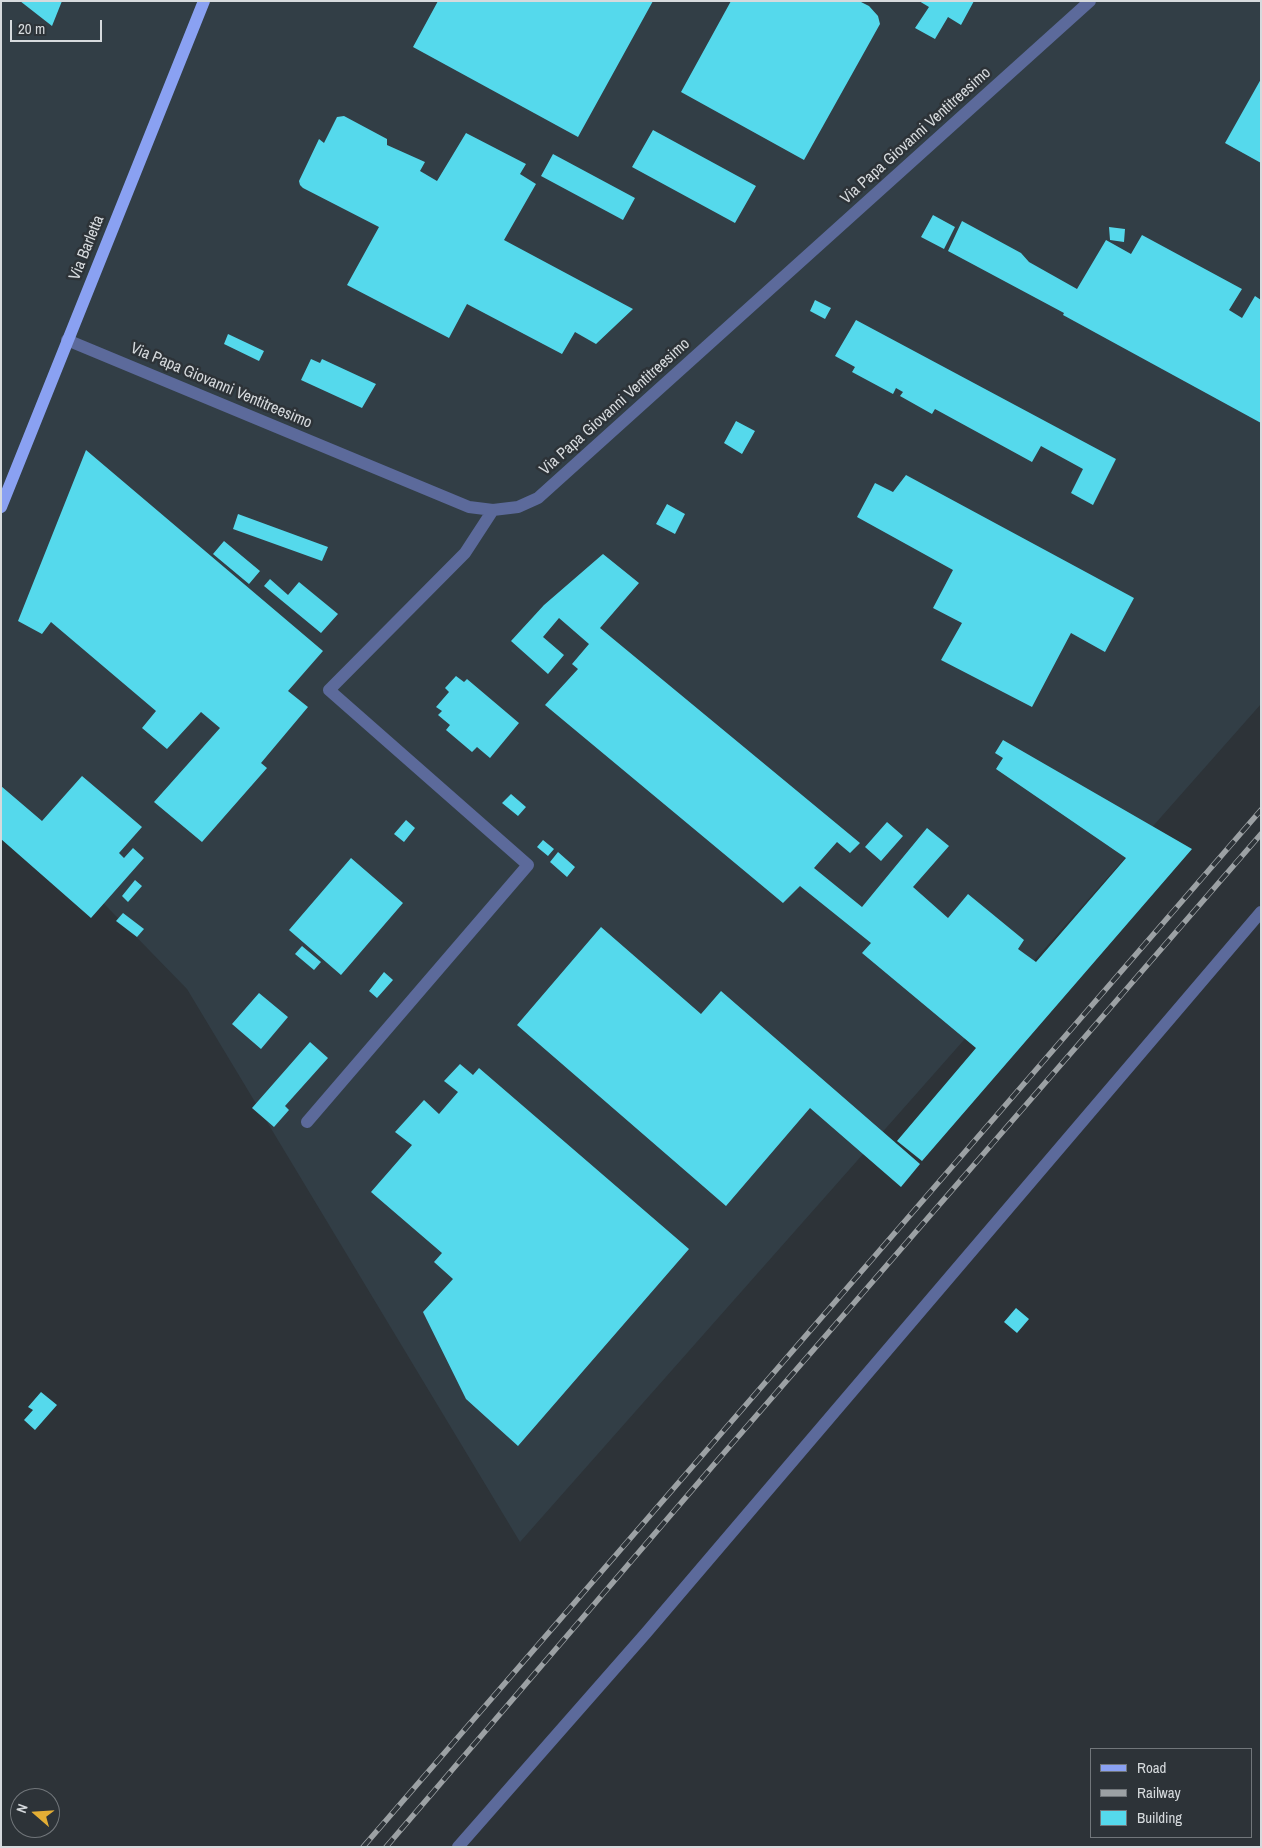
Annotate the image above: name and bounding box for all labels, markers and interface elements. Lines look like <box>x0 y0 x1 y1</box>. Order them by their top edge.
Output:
scale bar <box>12 10 105 42</box>
text: 20 m <box>18 18 45 39</box>
street label: Via Papa Giovanni Ventitreesimo <box>837 64 995 208</box>
street label: Via Barletta <box>65 213 109 283</box>
street label: Via Papa Giovanni Ventitreesimo <box>536 335 694 479</box>
street label: Via Papa Giovanni Ventitreesimo <box>127 339 315 433</box>
legend <box>1090 1748 1252 1838</box>
text: Road <box>1137 1757 1166 1778</box>
text: Railway <box>1137 1782 1181 1803</box>
north arrow <box>10 1788 60 1838</box>
text: N <box>12 1802 32 1815</box>
text: Building <box>1137 1807 1182 1828</box>

